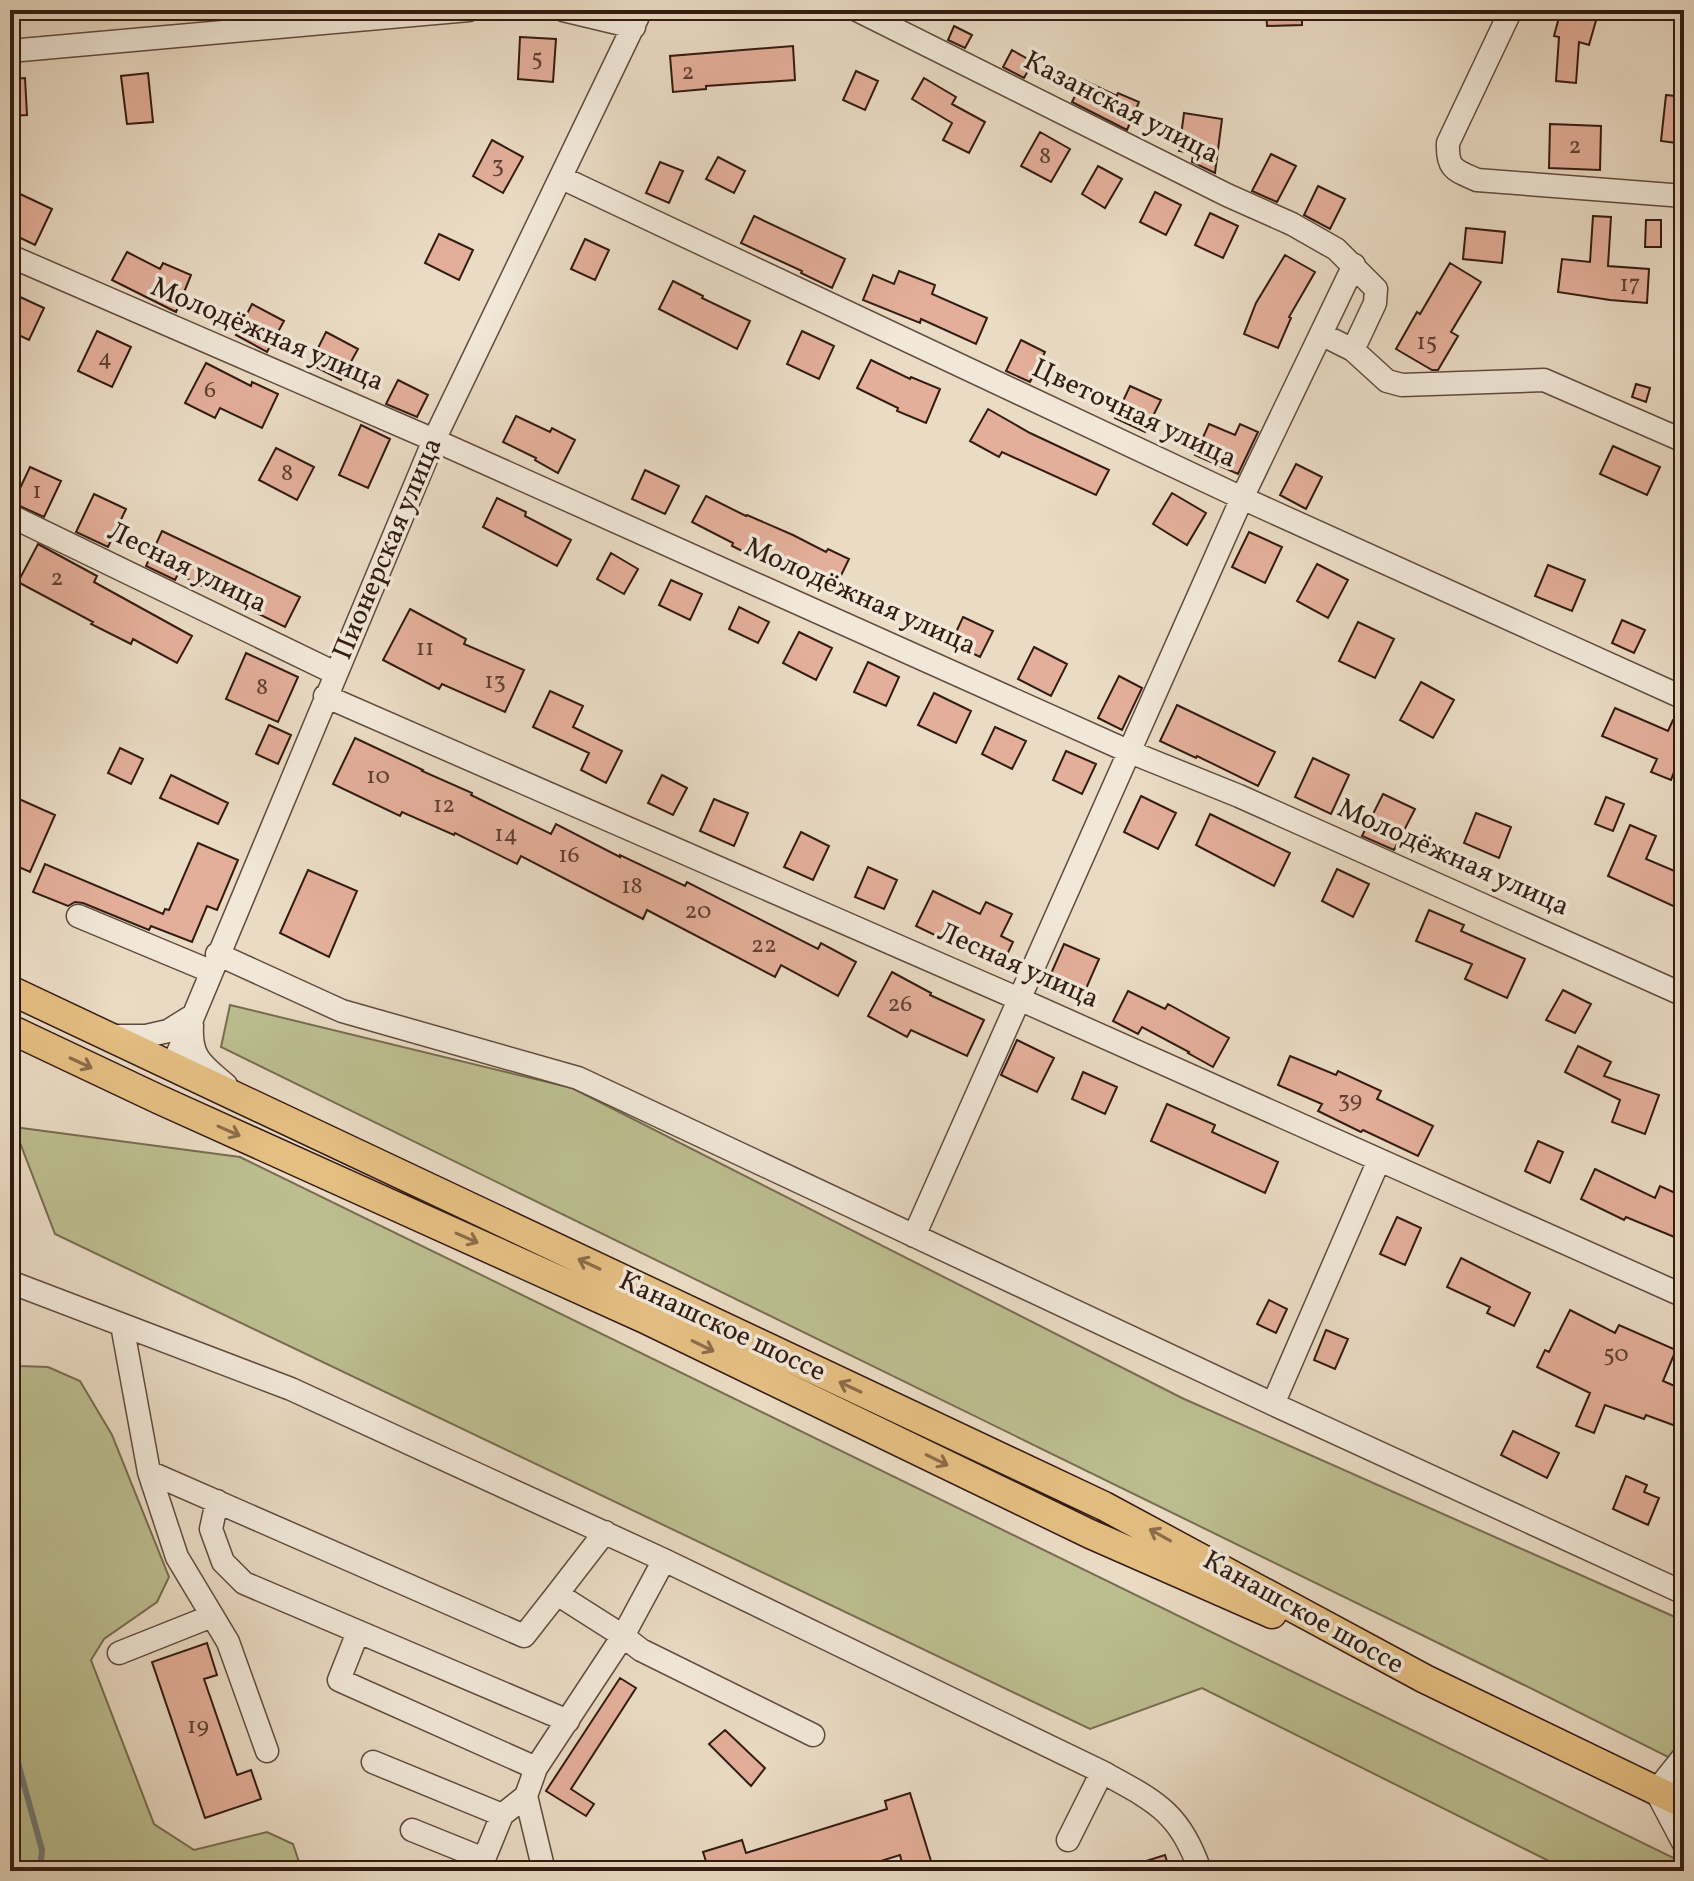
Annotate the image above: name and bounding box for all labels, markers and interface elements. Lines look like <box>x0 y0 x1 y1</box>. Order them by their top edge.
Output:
house number: 5 <box>531 42 543 76</box>
street label: Казанская улица <box>1016 42 1226 174</box>
house number: 2 <box>682 56 694 90</box>
house number: 2 <box>1569 130 1581 164</box>
house number: 8 <box>1039 140 1051 174</box>
house number: 3 <box>492 149 504 183</box>
street label: Молодёжная улица <box>144 268 390 402</box>
house number: 17 <box>1620 268 1640 302</box>
house number: 15 <box>1417 326 1437 360</box>
house number: 4 <box>98 342 112 376</box>
street label: Цветочная улица <box>1025 349 1243 479</box>
house number: 6 <box>204 374 216 408</box>
street label: Пионерская улица <box>324 432 452 666</box>
house number: 8 <box>281 457 293 491</box>
house number: 1 <box>32 475 42 509</box>
street label: Лесная улица <box>101 513 273 623</box>
street label: Молодёжная улица <box>738 528 982 666</box>
house number: 2 <box>51 562 63 596</box>
house number: 11 <box>416 632 434 666</box>
house number: 13 <box>484 665 506 699</box>
house number: 8 <box>256 671 268 705</box>
house number: 10 <box>366 760 390 794</box>
house number: 12 <box>433 789 455 823</box>
street label: Молодёжная улица <box>1331 789 1575 927</box>
house number: 14 <box>494 818 518 852</box>
house number: 16 <box>558 839 580 873</box>
house number: 18 <box>621 870 643 904</box>
house number: 20 <box>684 895 712 929</box>
street label: Лесная улица <box>931 913 1105 1019</box>
house number: 22 <box>751 929 777 963</box>
house number: 26 <box>887 988 913 1022</box>
one-way arrow <box>68 1056 92 1071</box>
house number: 39 <box>1338 1084 1362 1118</box>
one-way arrow <box>217 1124 241 1139</box>
one-way arrow <box>454 1231 478 1246</box>
one-way arrow <box>577 1256 601 1271</box>
street label: Канашское шоссе <box>612 1262 832 1392</box>
house number: 50 <box>1603 1338 1629 1372</box>
one-way arrow <box>690 1339 714 1354</box>
one-way arrow <box>838 1379 862 1394</box>
one-way arrow <box>924 1453 948 1468</box>
one-way arrow <box>1149 1527 1172 1543</box>
street label: Канашское шоссе <box>1195 1542 1411 1684</box>
house number: 19 <box>187 1710 209 1744</box>

